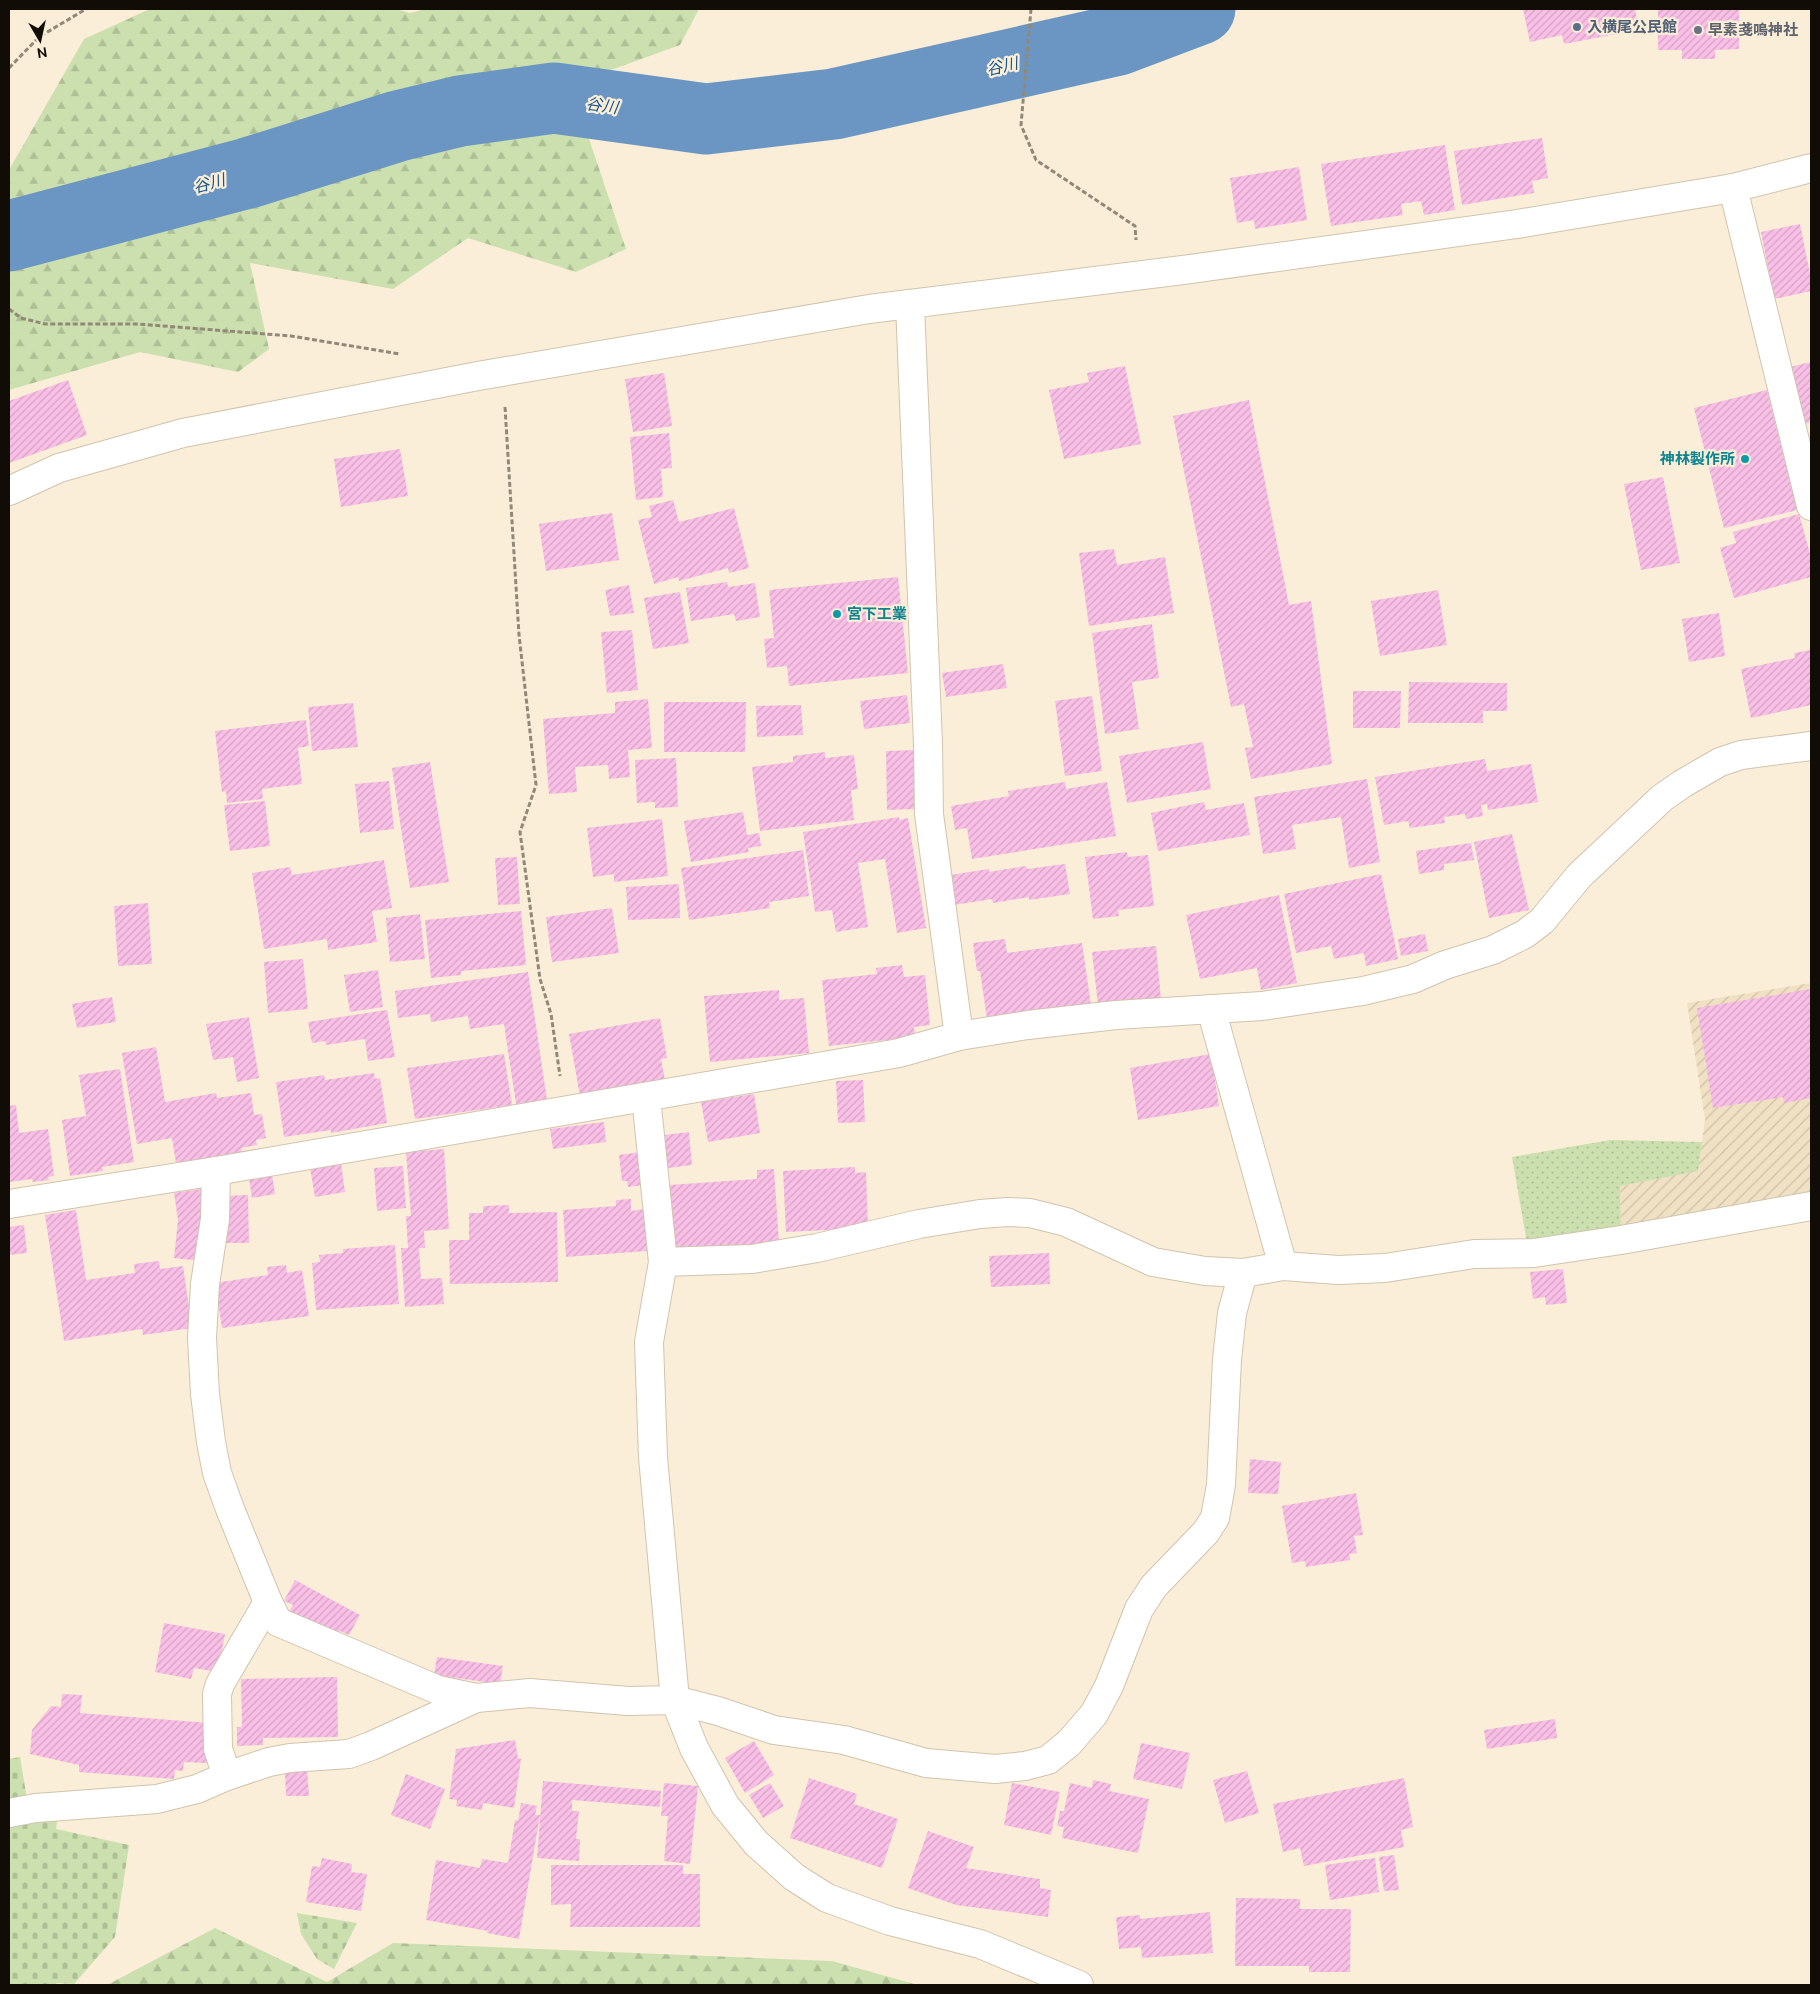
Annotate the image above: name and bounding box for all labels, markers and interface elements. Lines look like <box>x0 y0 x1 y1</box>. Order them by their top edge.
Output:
north arrow <box>15 15 65 65</box>
place label: 入横尾公民館 <box>1587 18 1677 35</box>
marker: 入横尾公民館 <box>1571 21 1583 33</box>
place label: 早素戔嗚神社 <box>1708 21 1798 38</box>
marker: 早素戔嗚神社 <box>1692 24 1704 36</box>
text: N <box>36 44 48 62</box>
water label: 谷川 <box>984 53 1022 78</box>
water label: 谷川 <box>585 94 621 116</box>
water label: 谷川 <box>191 170 229 196</box>
place label: 神林製作所 <box>1659 450 1735 467</box>
marker: 神林製作所 <box>1739 453 1751 465</box>
place label: 宮下工業 <box>847 605 907 622</box>
marker: 宮下工業 <box>831 608 843 620</box>

